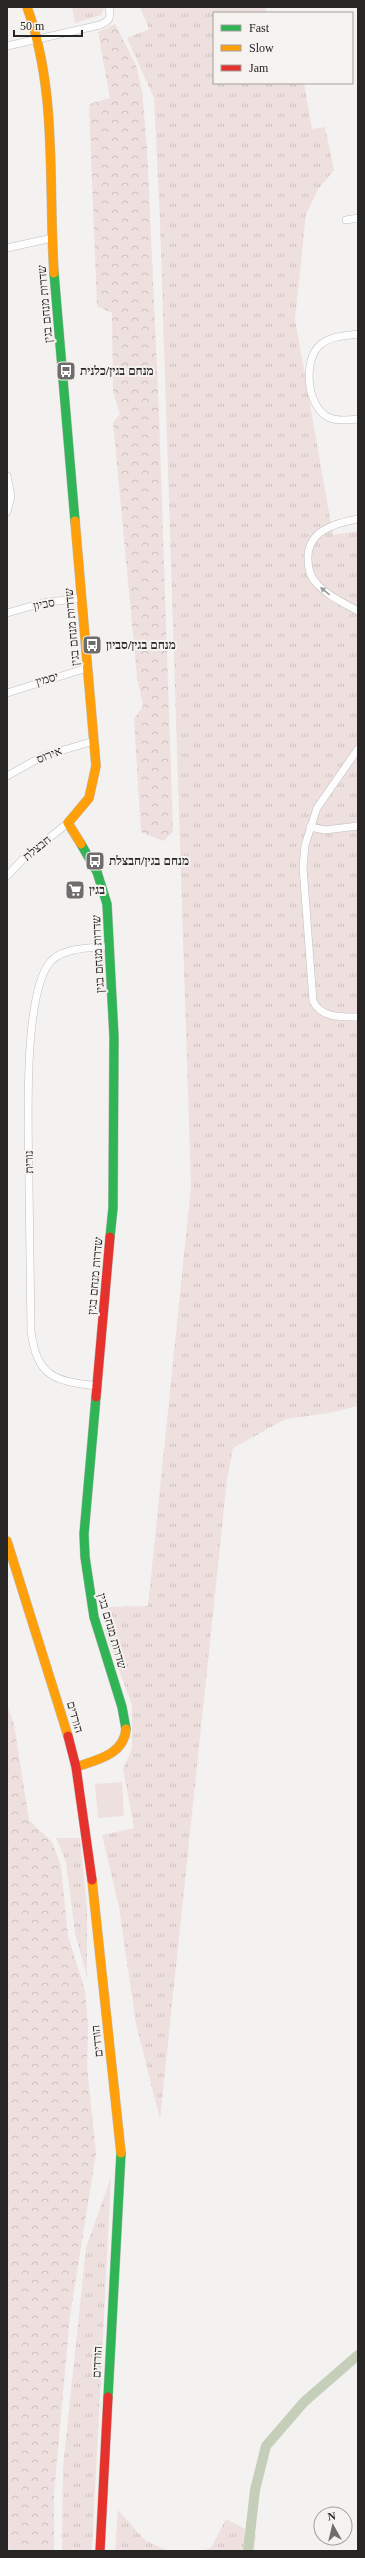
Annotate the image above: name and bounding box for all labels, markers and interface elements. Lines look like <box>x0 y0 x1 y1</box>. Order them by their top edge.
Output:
scale bar <box>14 12 82 38</box>
legend <box>213 12 353 84</box>
text: 50 m <box>20 19 45 33</box>
text: Fast <box>249 21 270 35</box>
text: Slow <box>249 41 274 55</box>
text: Jam <box>249 61 269 75</box>
street label: שדרות מנחם בגין <box>35 264 55 344</box>
bus stop icon: מנחם בגין/כלנית <box>55 360 77 382</box>
place label: מנחם בגין/כלנית <box>80 364 154 378</box>
street label: שדרות מנחם בגין <box>62 587 82 667</box>
one-way arrow <box>319 587 330 595</box>
street label: סביון <box>32 595 56 613</box>
bus stop icon: מנחם בגין/סביון <box>81 634 103 656</box>
place label: מנחם בגין/סביון <box>106 638 176 652</box>
street label: יסמין <box>34 669 60 689</box>
street label: אירוס <box>34 744 64 766</box>
street label: חבצלת <box>20 832 54 864</box>
bus stop icon: מנחם בגין/חבצלת <box>84 850 106 872</box>
place label: מנחם בגין/חבצלת <box>109 854 189 868</box>
supermarket icon: בגין <box>64 879 86 901</box>
place label: בגין <box>89 883 105 897</box>
street label: שדרות מנחם בגין <box>89 914 107 993</box>
street label: נורית <box>22 1150 36 1174</box>
street label: שדרות מנחם בגין <box>85 1236 105 1316</box>
street label: שדרות מנחם בגין <box>95 1592 130 1671</box>
street label: הורדים <box>64 1700 86 1735</box>
street label: הורדים <box>88 2024 106 2058</box>
street label: הורדים <box>89 2345 105 2378</box>
north arrow <box>313 2506 353 2546</box>
text: N <box>327 2510 336 2523</box>

